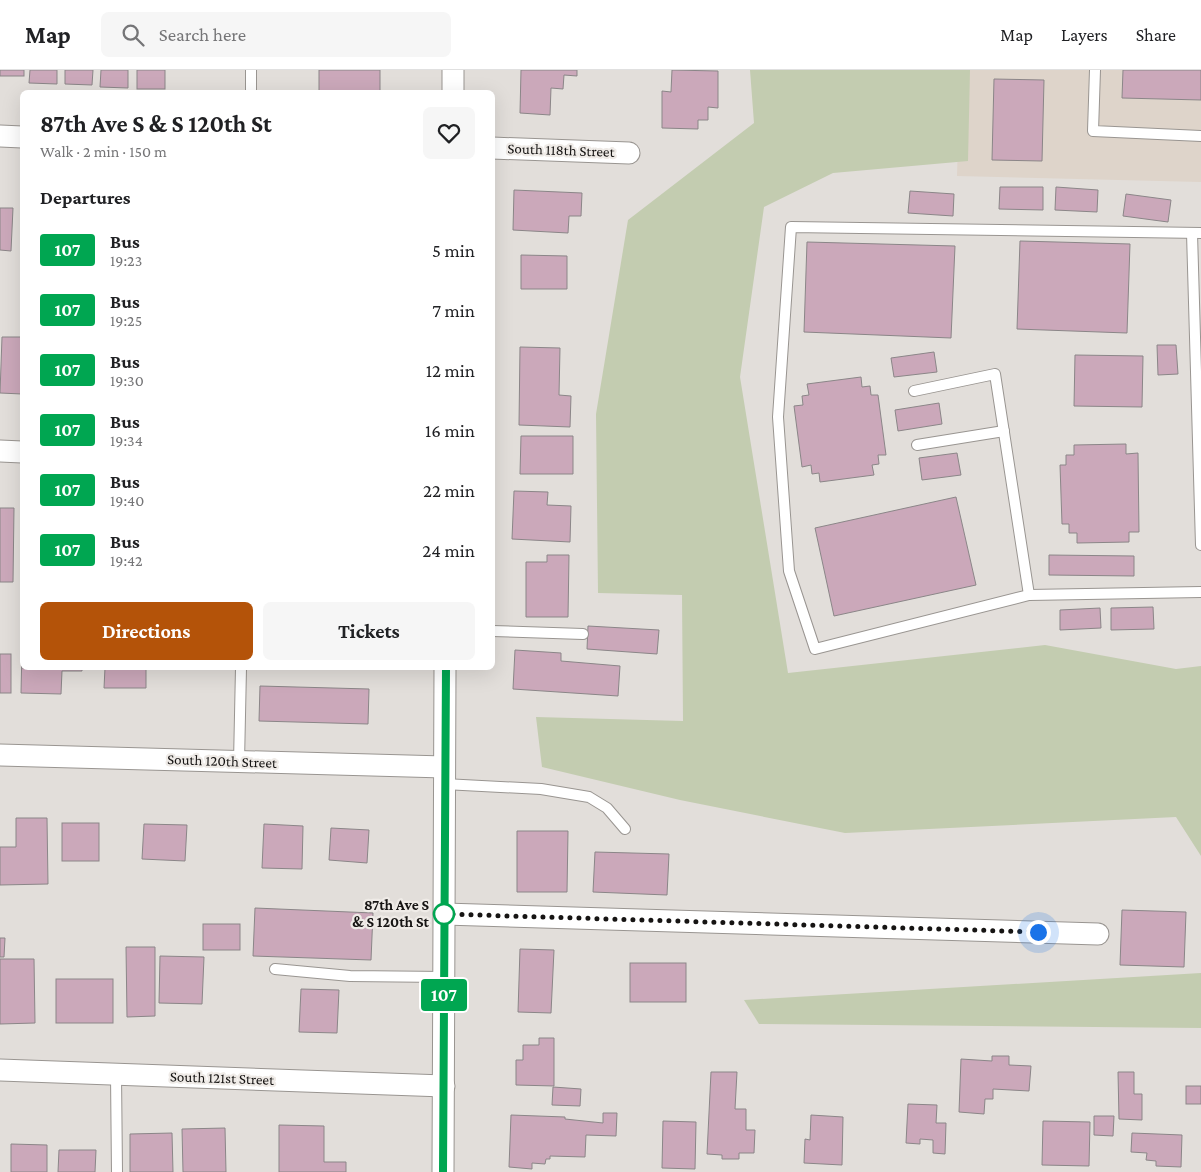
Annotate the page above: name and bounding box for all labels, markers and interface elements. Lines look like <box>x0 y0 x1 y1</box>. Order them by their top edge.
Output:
search box <box>101 12 451 57</box>
text: Map <box>25 21 71 48</box>
icon: search <box>119 21 147 49</box>
text: Search here <box>159 24 246 45</box>
text: Map <box>1000 25 1033 45</box>
text: Layers <box>1061 25 1108 45</box>
text: Share <box>1136 25 1176 45</box>
button: heart <box>423 107 475 159</box>
text: 87th Ave S & S 120th St <box>40 110 272 137</box>
street label: South 118th Street <box>507 140 616 160</box>
text: Walk · 2 min · 150 m <box>40 143 167 160</box>
text: Departures <box>40 187 131 208</box>
text: Bus <box>110 231 140 252</box>
text: 107 <box>55 240 80 260</box>
text: 5 min <box>432 240 475 261</box>
text: 19:23 <box>110 252 142 269</box>
text: Bus <box>110 291 140 312</box>
text: 107 <box>55 300 80 320</box>
text: 7 min <box>432 300 475 321</box>
text: 19:25 <box>110 312 142 329</box>
text: Bus <box>110 351 140 372</box>
text: 107 <box>55 360 80 380</box>
text: 12 min <box>426 360 475 381</box>
text: 19:30 <box>110 372 144 389</box>
text: Bus <box>110 411 140 432</box>
text: 107 <box>55 420 80 440</box>
text: 16 min <box>425 420 475 441</box>
text: 19:34 <box>110 432 143 449</box>
text: Bus <box>110 471 140 492</box>
text: 107 <box>55 480 80 500</box>
text: 22 min <box>423 480 475 501</box>
text: 19:40 <box>110 492 144 509</box>
text: Bus <box>110 531 140 552</box>
text: 107 <box>55 540 80 560</box>
text: 24 min <box>422 540 475 561</box>
text: 19:42 <box>110 552 143 569</box>
button: Directions <box>40 602 253 660</box>
button: Tickets <box>263 602 475 660</box>
street label: South 120th Street <box>167 751 278 771</box>
place label: 87th Ave S & S 120th St <box>352 897 430 930</box>
marker: 87th Ave S & S 120th St <box>433 903 455 925</box>
your location <box>1026 920 1051 945</box>
line badge: 107 <box>415 979 473 1011</box>
text: 107 <box>431 985 457 1005</box>
street label: South 121st Street <box>170 1068 275 1088</box>

